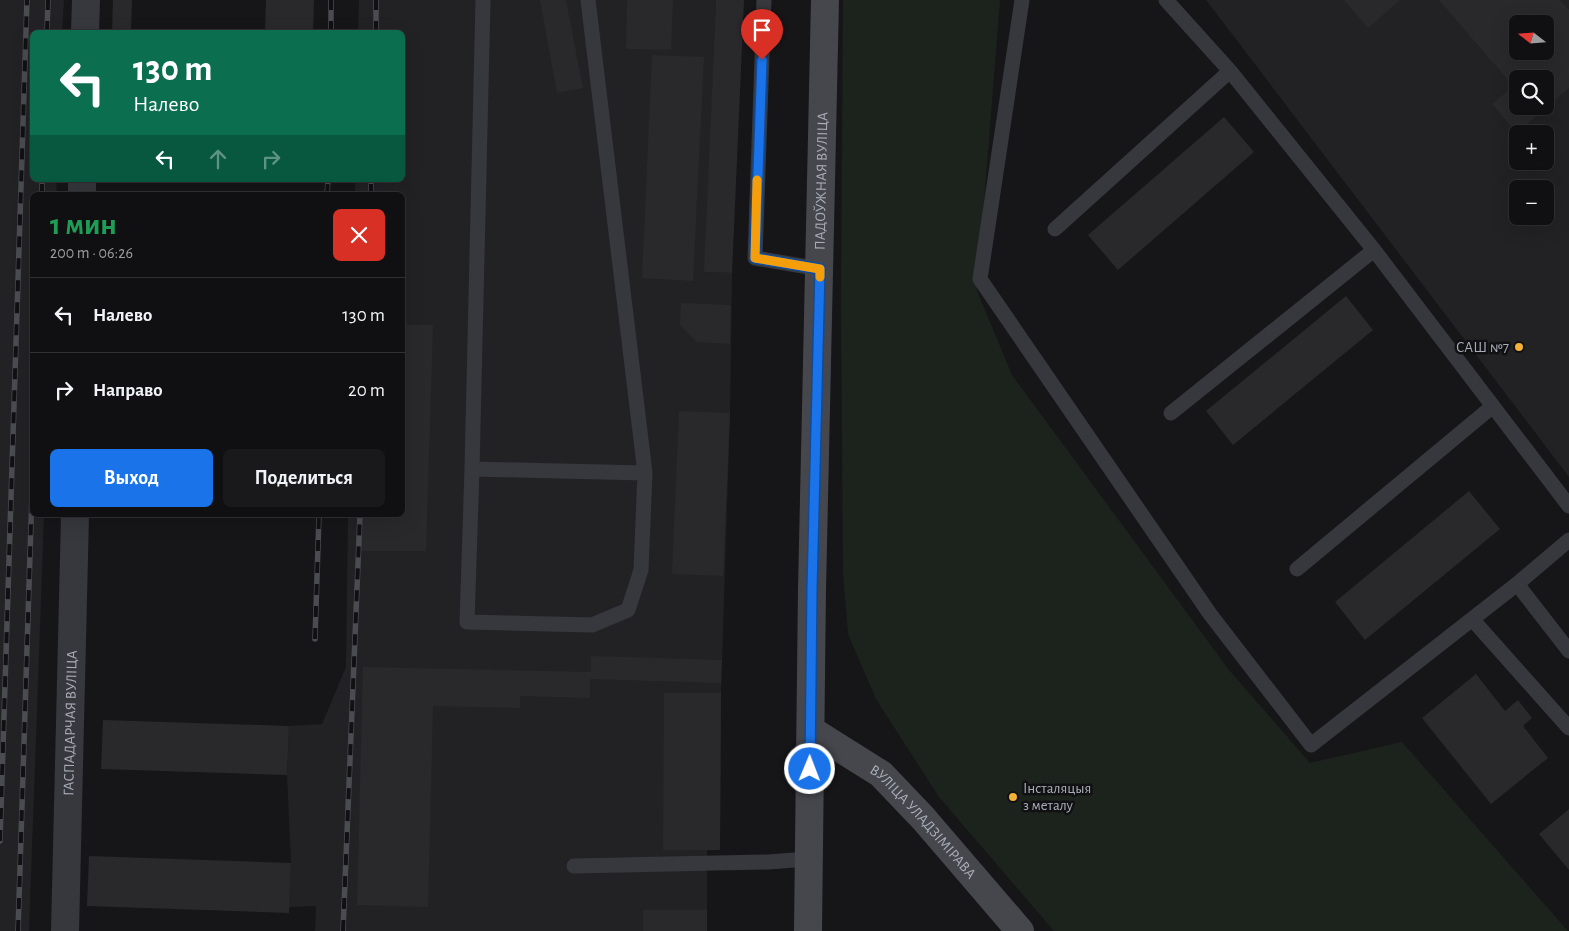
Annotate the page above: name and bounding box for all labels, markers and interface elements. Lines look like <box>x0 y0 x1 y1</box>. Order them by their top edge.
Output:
pin <box>741 9 783 60</box>
north arrow <box>1509 15 1554 60</box>
map controls <box>1509 15 1554 225</box>
icon: arrive <box>748 16 776 44</box>
icon: left <box>50 50 115 115</box>
text: 130 m <box>133 52 212 87</box>
button: search <box>1509 70 1554 115</box>
text: Налево <box>133 93 199 115</box>
street label: ПАДОЎЖНАЯ ВУЛІЦА <box>812 112 830 250</box>
button: + <box>1509 125 1554 170</box>
icon: left <box>151 145 179 173</box>
icon: ahead <box>204 145 232 173</box>
icon: right <box>257 145 285 173</box>
button: − <box>1509 180 1554 225</box>
button: close <box>333 209 385 261</box>
text: 1 мин <box>50 210 117 240</box>
text: 200 m · 06:26 <box>50 245 133 261</box>
icon: left <box>50 301 78 329</box>
text: Налево <box>93 306 152 325</box>
text: 130 m <box>342 306 385 325</box>
place label: САШ №7 <box>1456 340 1509 355</box>
marker: САШ №7 <box>1513 341 1525 353</box>
icon: right <box>50 376 78 404</box>
text: Направо <box>93 381 163 400</box>
text: 20 m <box>348 381 385 400</box>
button: Выход <box>50 449 213 507</box>
button: Поделиться <box>223 449 385 507</box>
street label: ГАСПАДАРЧАЯ ВУЛІЦА <box>61 650 79 796</box>
position arrow <box>783 742 835 794</box>
street label: ВУЛІЦА УЛАДЗІМІРАВА <box>867 762 979 882</box>
place label: Інсталяцыя з металу <box>1023 781 1091 813</box>
marker: Інсталяцыя з металу <box>1007 791 1019 803</box>

